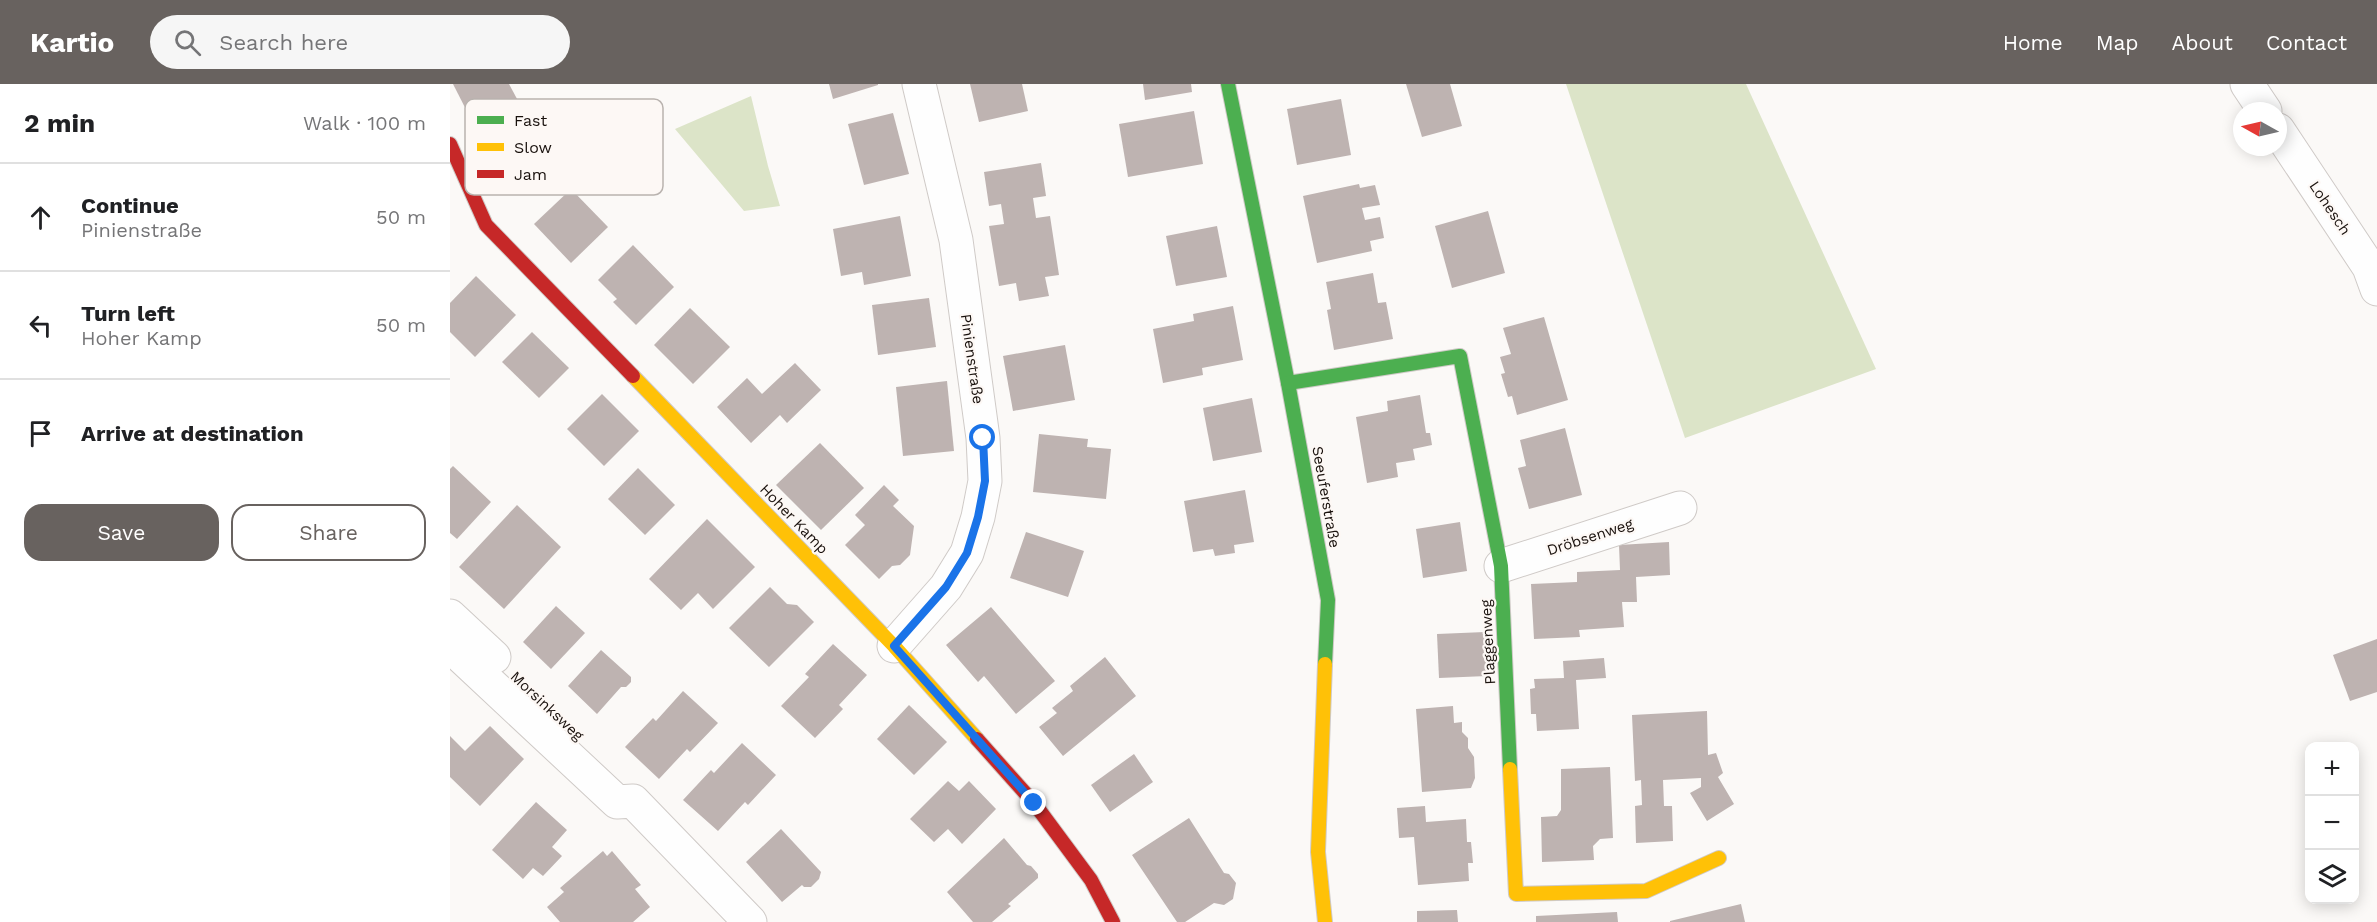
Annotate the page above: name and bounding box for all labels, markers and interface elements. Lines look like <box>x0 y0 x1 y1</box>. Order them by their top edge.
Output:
search box <box>150 15 570 69</box>
text: Kartio <box>30 26 114 59</box>
icon: search <box>171 26 204 59</box>
text: Search here <box>219 30 348 55</box>
text: Home <box>2003 30 2063 55</box>
text: Map <box>2096 30 2139 55</box>
text: About <box>2172 30 2233 55</box>
text: Contact <box>2266 30 2347 55</box>
legend <box>465 99 663 195</box>
north arrow <box>2233 102 2287 156</box>
text: 2 min <box>24 108 95 138</box>
text: Walk · 100 m <box>303 111 426 135</box>
text: Fast <box>514 111 547 130</box>
text: Slow <box>514 138 552 157</box>
text: Jam <box>514 165 547 184</box>
street label: Lohesch <box>2305 178 2355 238</box>
text: Continue <box>81 193 179 218</box>
icon: ahead <box>24 201 57 234</box>
text: 50 m <box>376 205 426 229</box>
text: Pinienstraße <box>81 218 202 242</box>
text: Turn left <box>81 301 175 326</box>
icon: left <box>24 309 57 342</box>
text: 50 m <box>376 313 426 337</box>
street label: Pinienstraße <box>957 313 987 405</box>
text: Hoher Kamp <box>81 326 202 350</box>
icon: arrive <box>24 417 57 450</box>
text: Arrive at destination <box>81 421 304 446</box>
route start <box>969 424 995 450</box>
street label: Seeuferstraße <box>1308 445 1344 549</box>
street label: Hoher Kamp <box>756 480 832 558</box>
button: Save <box>24 504 219 561</box>
button: Share <box>231 504 426 561</box>
street label: Dröbsenweg <box>1545 515 1635 559</box>
street label: Plaggenweg <box>1477 599 1499 685</box>
street label: Morsinksweg <box>507 668 587 744</box>
map controls <box>2305 742 2359 904</box>
button: + <box>2305 742 2359 796</box>
route end <box>1020 789 1046 815</box>
button: − <box>2305 796 2359 850</box>
button: layers <box>2305 850 2359 904</box>

